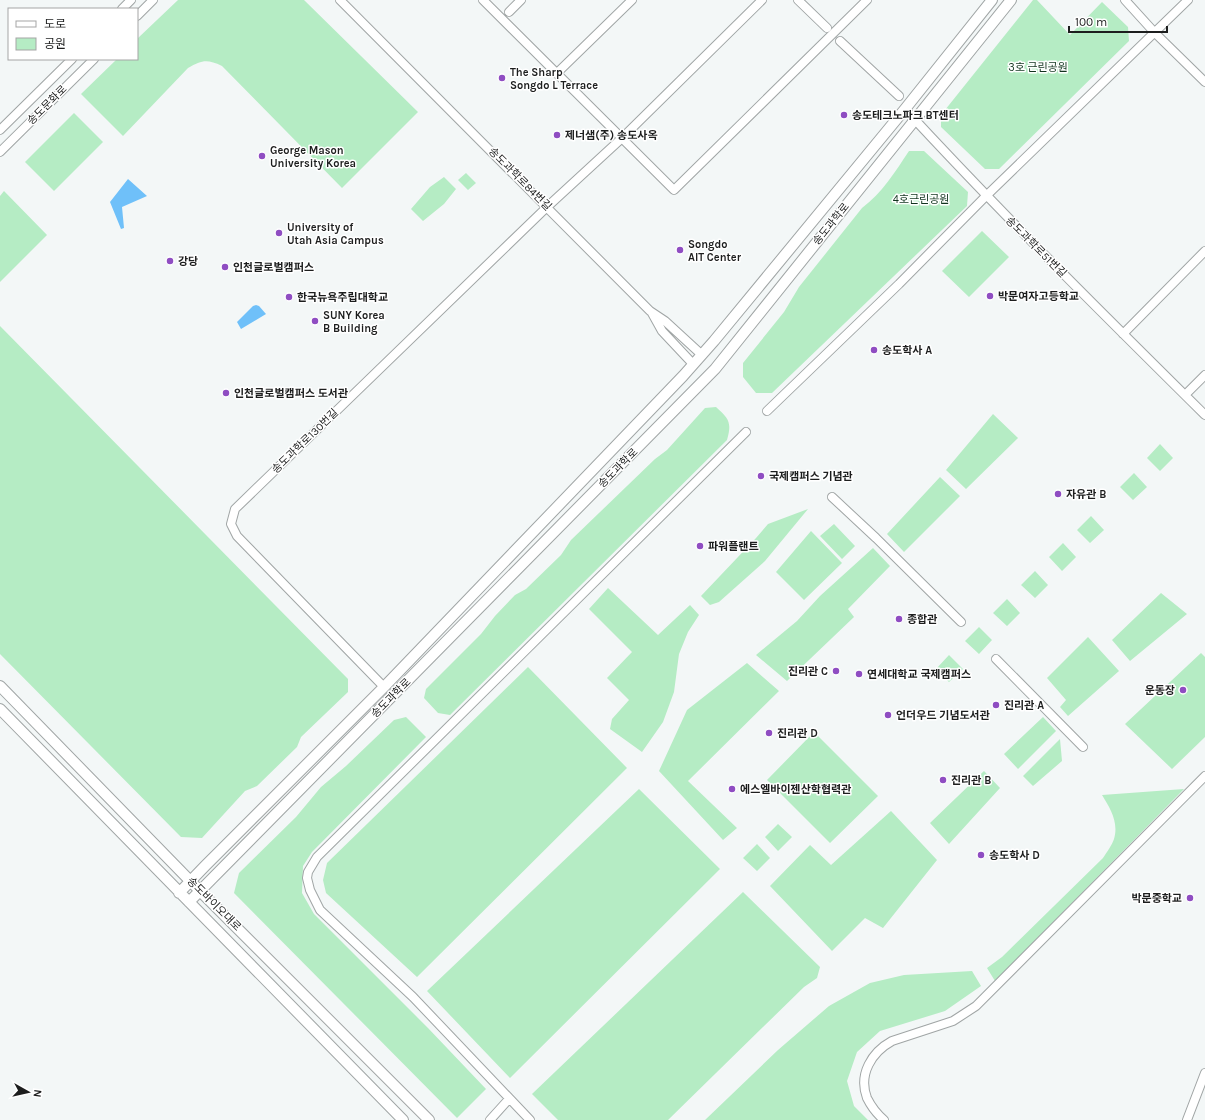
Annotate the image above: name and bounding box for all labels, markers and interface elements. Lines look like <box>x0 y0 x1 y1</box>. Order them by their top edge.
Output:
legend <box>8 8 138 60</box>
scale bar <box>1069 8 1167 34</box>
text: 100 m <box>1075 15 1107 29</box>
text: 도로 <box>44 17 66 31</box>
text: 공원 <box>44 37 66 51</box>
park label: 3호 근린공원 <box>1008 61 1068 74</box>
place label: The Sharp Songdo L Terrace <box>510 66 598 92</box>
marker: The Sharp Songdo L Terrace <box>497 73 507 83</box>
street label: 송도문화로 <box>25 83 69 127</box>
place label: 송도테크노파크 BT센터 <box>852 109 959 122</box>
marker: 송도테크노파크 BT센터 <box>839 110 849 120</box>
place label: 제너샘(주) 송도사옥 <box>565 129 658 142</box>
marker: 제너샘(주) 송도사옥 <box>552 130 562 140</box>
place label: George Mason University Korea <box>270 144 356 170</box>
street label: 송도과학로84번길 <box>486 145 554 213</box>
marker: George Mason University Korea <box>257 151 267 161</box>
park label: 4호근린공원 <box>893 193 949 206</box>
street label: 송도과학로 <box>810 200 852 248</box>
street label: 송도과학로51번길 <box>1003 214 1069 280</box>
place label: University of Utah Asia Campus <box>287 221 384 247</box>
marker: University of Utah Asia Campus <box>274 228 284 238</box>
place label: Songdo AIT Center <box>688 238 742 264</box>
marker: Songdo AIT Center <box>675 245 685 255</box>
place label: 강당 <box>178 255 198 268</box>
marker: 강당 <box>165 256 175 266</box>
place label: 인천글로벌캠퍼스 <box>233 261 314 274</box>
marker: 인천글로벌캠퍼스 <box>220 262 230 272</box>
place label: 박문여자고등학교 <box>998 290 1079 303</box>
place label: 한국뉴욕주립대학교 <box>297 291 388 304</box>
marker: 박문여자고등학교 <box>985 291 995 301</box>
marker: 한국뉴욕주립대학교 <box>284 292 294 302</box>
place label: SUNY Korea B Building <box>323 309 385 335</box>
marker: SUNY Korea B Building <box>310 316 320 326</box>
place label: 송도학사 A <box>882 344 932 357</box>
marker: 송도학사 A <box>869 345 879 355</box>
place label: 인천글로벌캠퍼스 도서관 <box>234 387 348 400</box>
marker: 인천글로벌캠퍼스 도서관 <box>221 388 231 398</box>
street label: 송도과학로130번길 <box>269 406 341 476</box>
street label: 송도과학로 <box>596 446 640 490</box>
place label: 국제캠퍼스 기념관 <box>769 470 853 483</box>
marker: 국제캠퍼스 기념관 <box>756 471 766 481</box>
place label: 자유관 B <box>1066 488 1106 501</box>
marker: 자유관 B <box>1053 489 1063 499</box>
place label: 파워플랜트 <box>708 540 759 553</box>
marker: 파워플랜트 <box>695 541 705 551</box>
place label: 종합관 <box>907 613 937 626</box>
marker: 종합관 <box>894 614 904 624</box>
place label: 진리관 C <box>788 665 828 678</box>
marker: 진리관 C <box>831 666 841 676</box>
place label: 연세대학교 국제캠퍼스 <box>867 668 971 681</box>
marker: 연세대학교 국제캠퍼스 <box>854 669 864 679</box>
street label: 송도과학로 <box>369 676 413 720</box>
place label: 운동장 <box>1145 684 1175 697</box>
marker: 운동장 <box>1178 685 1188 695</box>
place label: 진리관 A <box>1004 699 1044 712</box>
marker: 진리관 A <box>991 700 1001 710</box>
place label: 언더우드 기념도서관 <box>896 709 990 722</box>
marker: 언더우드 기념도서관 <box>883 710 893 720</box>
place label: 진리관 D <box>777 727 818 740</box>
marker: 진리관 D <box>764 728 774 738</box>
place label: 진리관 B <box>951 774 991 787</box>
marker: 진리관 B <box>938 775 948 785</box>
place label: 에스엘바이젠산학협력관 <box>740 783 851 796</box>
marker: 에스엘바이젠산학협력관 <box>727 784 737 794</box>
place label: 송도학사 D <box>989 849 1040 862</box>
marker: 송도학사 D <box>976 850 986 860</box>
street label: 송도바이오대로 <box>184 874 244 934</box>
place label: 박문중학교 <box>1131 892 1182 905</box>
marker: 박문중학교 <box>1185 893 1195 903</box>
north arrow <box>8 1072 48 1112</box>
text: N <box>30 1089 44 1098</box>

